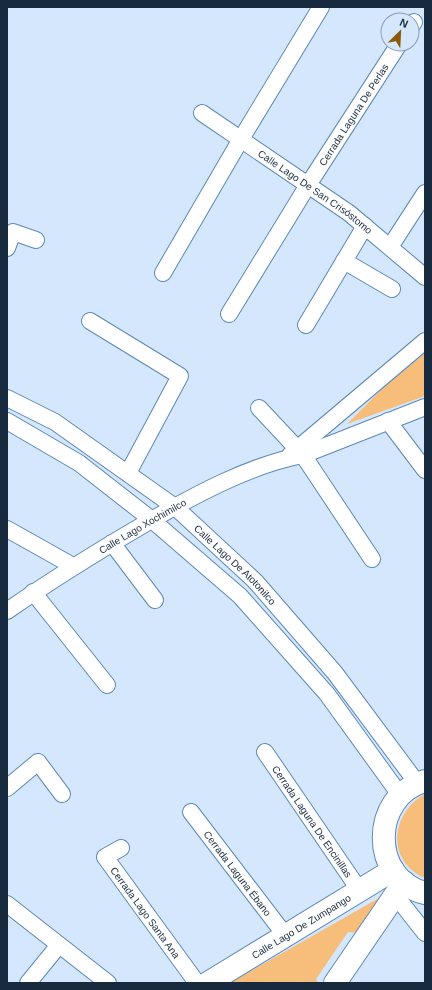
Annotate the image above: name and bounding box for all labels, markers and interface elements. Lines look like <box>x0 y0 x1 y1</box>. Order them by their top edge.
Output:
north arrow <box>380 12 420 52</box>
text: N <box>398 16 410 30</box>
street label: Cerrada Laguna De Perlas <box>317 62 391 168</box>
street label: Calle Lago De San Crisóstomo <box>256 148 375 237</box>
street label: Calle Lago Xochimilco <box>97 497 189 556</box>
street label: Calle Lago De Atotonilco <box>192 523 278 607</box>
street label: Cerrada Laguna De Encinillas <box>270 764 354 880</box>
street label: Cerrada Laguna Ébano <box>201 829 274 918</box>
street label: Cerrada Lago Santa Ana <box>108 865 182 961</box>
street label: Calle Lago De Zumpango <box>250 892 353 961</box>

